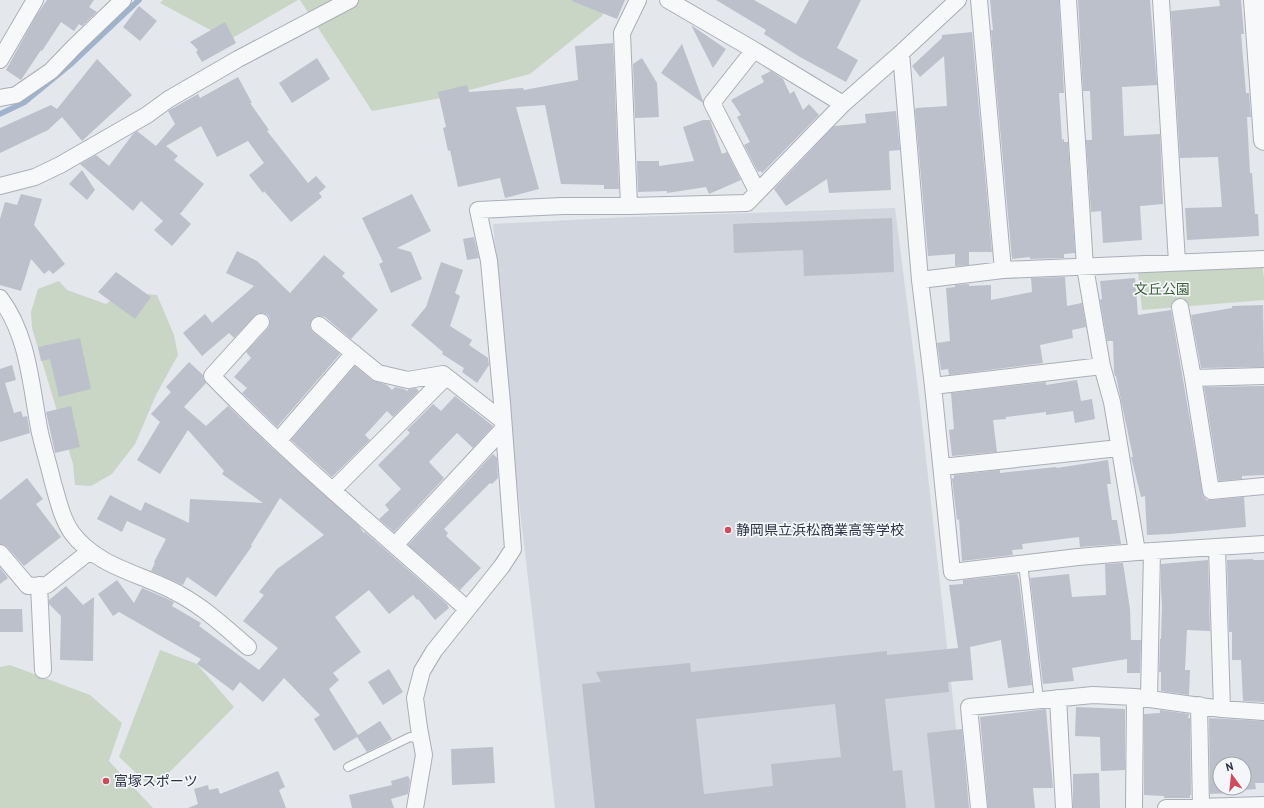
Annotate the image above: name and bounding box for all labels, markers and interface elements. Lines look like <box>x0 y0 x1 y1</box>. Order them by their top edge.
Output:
park label: 文丘公園 <box>1134 280 1190 298</box>
place label: 静岡県立浜松商業高等学校 <box>736 521 904 539</box>
marker: 静岡県立浜松商業高等学校 <box>723 525 733 535</box>
north arrow <box>1212 756 1252 796</box>
text: N <box>1224 759 1235 774</box>
place label: 富塚スポーツ <box>114 772 198 790</box>
marker: 富塚スポーツ <box>101 776 111 786</box>

